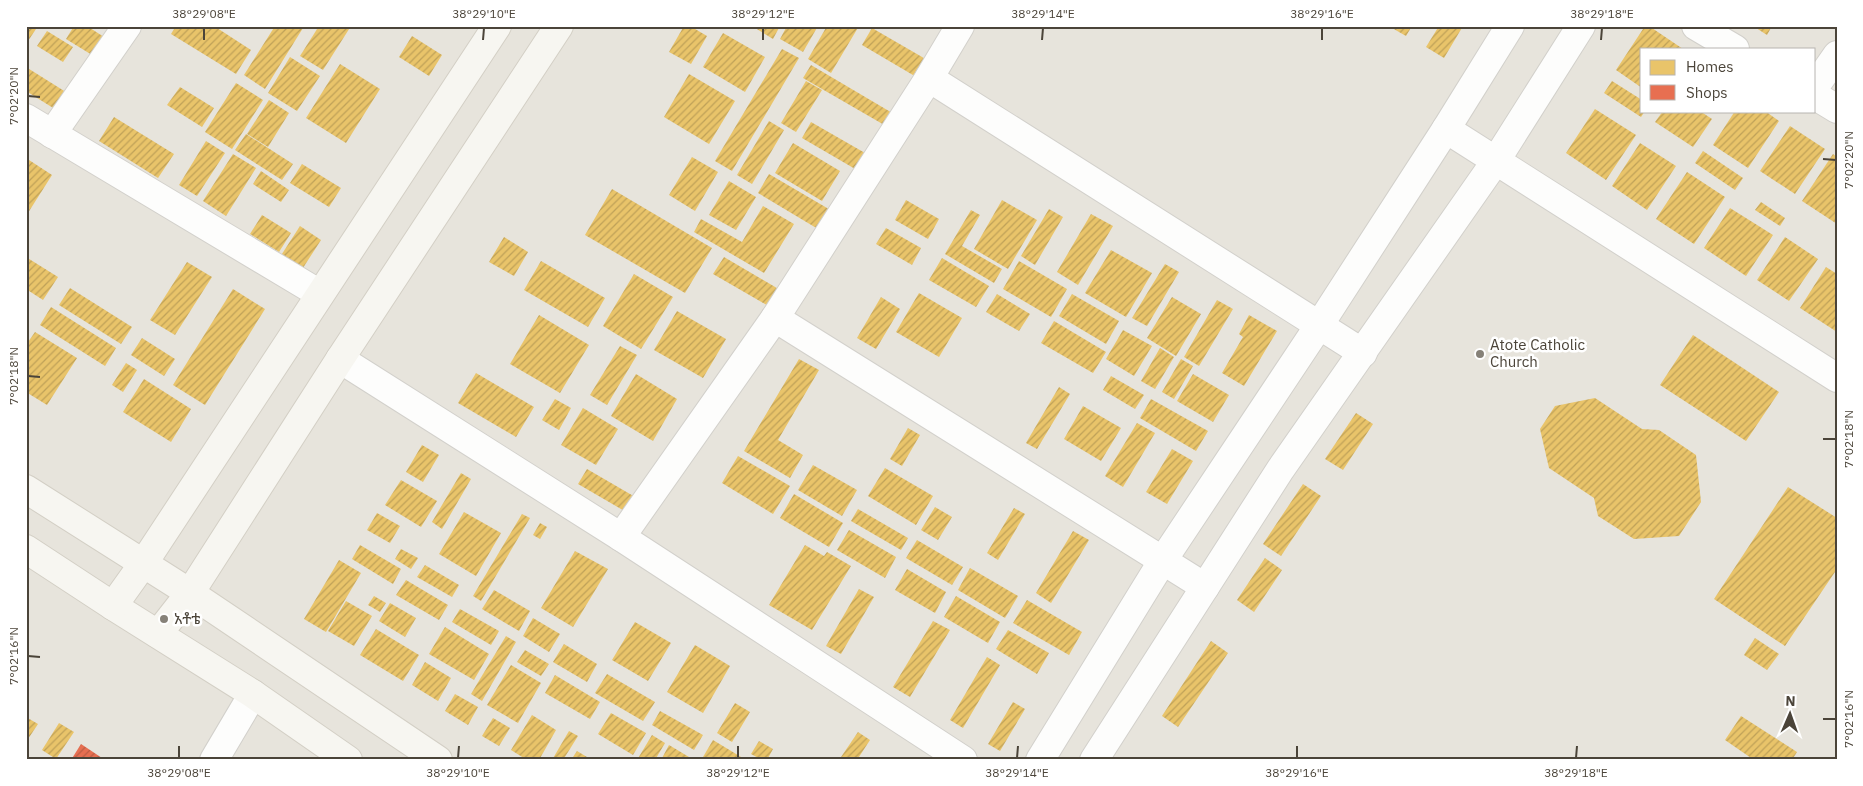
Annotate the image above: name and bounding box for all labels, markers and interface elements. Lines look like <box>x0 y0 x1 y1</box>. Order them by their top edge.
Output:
text: 38°29'08"E <box>172 6 236 21</box>
text: 38°29'10"E <box>452 6 516 21</box>
text: 38°29'12"E <box>731 6 795 21</box>
text: 38°29'14"E <box>1011 6 1075 21</box>
text: 38°29'16"E <box>1290 6 1354 21</box>
text: 38°29'18"E <box>1570 6 1634 21</box>
legend <box>1640 48 1816 112</box>
text: Homes <box>1686 57 1734 76</box>
text: 7°02'20"N <box>6 67 21 125</box>
text: Shops <box>1686 83 1728 102</box>
text: 7°02'20"N <box>1841 131 1856 189</box>
place label: Atote Catholic Church <box>1490 335 1585 371</box>
text: 7°02'18"N <box>6 347 21 405</box>
marker: Atote Catholic Church <box>1474 348 1486 360</box>
text: 7°02'18"N <box>1841 410 1856 468</box>
place label: አቶቴ <box>174 609 200 628</box>
marker: አቶቴ <box>158 613 170 625</box>
text: 7°02'16"N <box>6 627 21 685</box>
north arrow <box>1766 688 1816 738</box>
text: 7°02'16"N <box>1841 690 1856 748</box>
text: N <box>1785 692 1796 710</box>
text: 38°29'08"E <box>147 765 211 780</box>
text: 38°29'10"E <box>426 765 490 780</box>
text: 38°29'12"E <box>706 765 770 780</box>
text: 38°29'14"E <box>985 765 1049 780</box>
text: 38°29'16"E <box>1265 765 1329 780</box>
text: 38°29'18"E <box>1544 765 1608 780</box>

